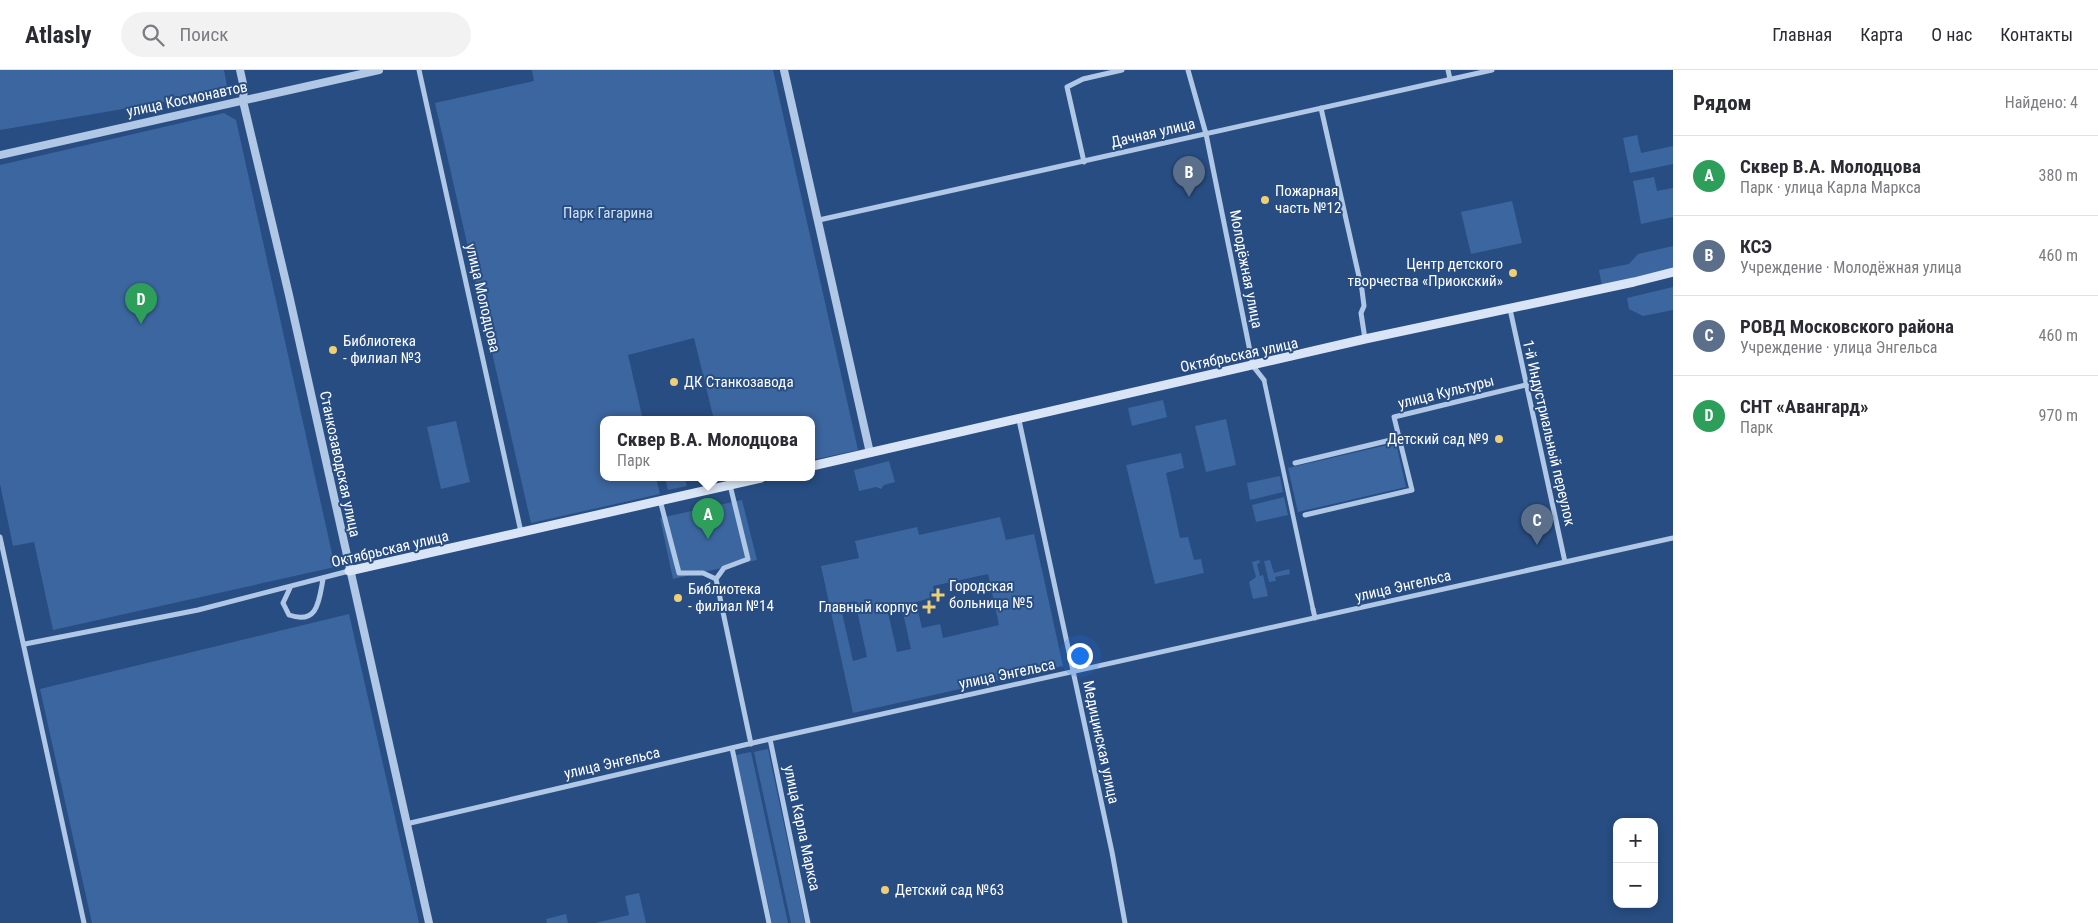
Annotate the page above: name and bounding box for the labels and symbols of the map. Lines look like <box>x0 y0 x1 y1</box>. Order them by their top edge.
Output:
street label: улица Космонавтов <box>125 77 249 121</box>
street label: Дачная улица <box>1109 115 1197 151</box>
pin: B <box>1173 156 1205 197</box>
place label: Пожарная часть №12 <box>1275 182 1341 217</box>
marker: Пожарная часть №12 <box>1259 194 1271 206</box>
park label: Парк Гагарина <box>563 204 653 222</box>
street label: Молодёжная улица <box>1226 208 1266 330</box>
street label: улица Молодцова <box>462 242 504 354</box>
place label: Центр детского творчества «Приокский» <box>1348 255 1503 290</box>
marker: Центр детского творчества «Приокский» <box>1507 267 1519 279</box>
pin: D <box>125 283 157 324</box>
place label: Библиотека - филиал №3 <box>343 332 422 367</box>
street label: Октябрьская улица <box>1179 334 1299 376</box>
street label: 1-й Индустриальный переулок <box>1519 338 1579 528</box>
marker: Библиотека - филиал №3 <box>327 344 339 356</box>
street label: улица Культуры <box>1396 371 1496 413</box>
place label: ДК Станкозавода <box>684 373 794 391</box>
marker: ДК Станкозавода <box>668 376 680 388</box>
street label: Станкозаводская улица <box>316 389 364 539</box>
place label: Детский сад №9 <box>1387 430 1489 448</box>
marker: Детский сад №9 <box>1493 433 1505 445</box>
pin: A <box>692 498 724 539</box>
pin: C <box>1521 504 1553 545</box>
street label: Октябрьская улица <box>330 527 450 571</box>
street label: улица Энгельса <box>1353 566 1453 606</box>
place label: Городская больница №5 <box>949 577 1033 612</box>
place label: Библиотека - филиал №14 <box>688 580 774 615</box>
marker: Городская больница №5 <box>931 588 945 602</box>
marker: Библиотека - филиал №14 <box>672 592 684 604</box>
place label: Главный корпус <box>818 598 918 616</box>
marker: Главный корпус <box>922 600 936 614</box>
your location <box>1067 643 1093 669</box>
street label: улица Энгельса <box>957 655 1057 693</box>
street label: Медицинская улица <box>1079 679 1123 805</box>
street label: улица Энгельса <box>562 743 662 783</box>
street label: улица Карла Маркса <box>780 764 824 892</box>
place label: Детский сад №63 <box>895 881 1004 899</box>
marker: Детский сад №63 <box>879 884 891 896</box>

